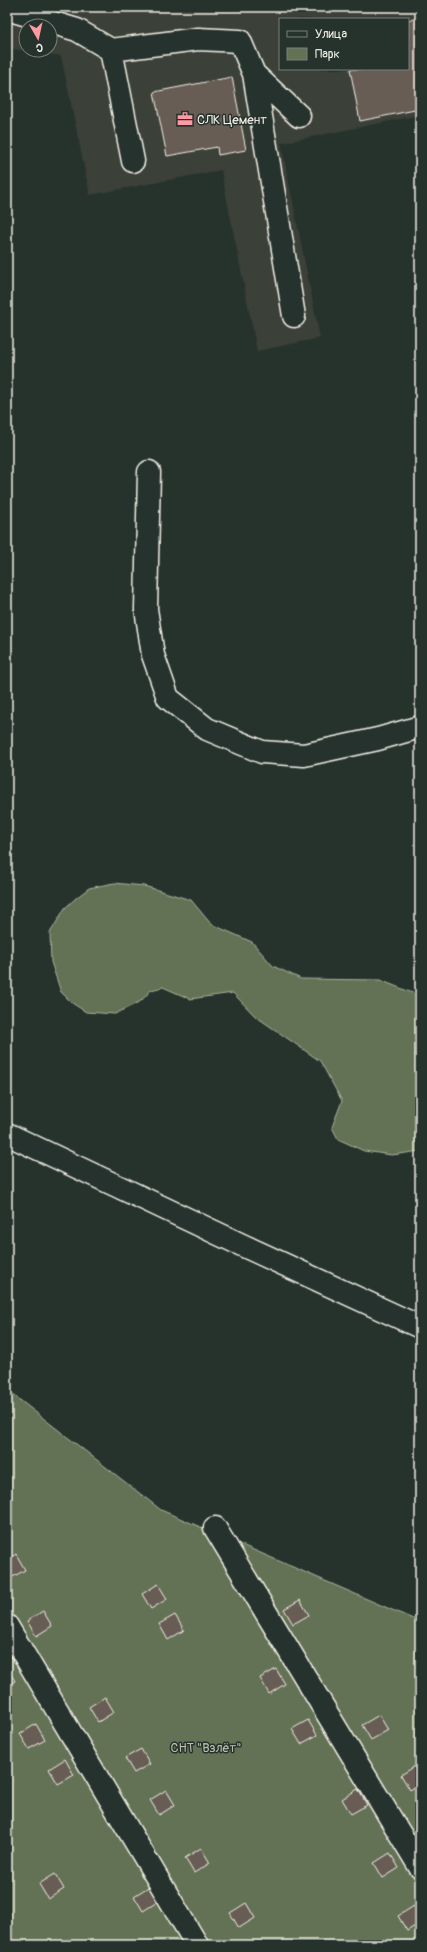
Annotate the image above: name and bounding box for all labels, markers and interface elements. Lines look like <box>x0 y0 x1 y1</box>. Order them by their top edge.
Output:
north arrow <box>18 18 58 58</box>
legend <box>279 18 409 70</box>
text: Улица <box>315 27 347 42</box>
text: С <box>35 40 44 54</box>
text: Парк <box>315 47 340 62</box>
office icon: СЛК Цемент <box>176 110 194 128</box>
place label: СЛК Цемент <box>197 112 267 128</box>
park label: СНТ "Взлёт" <box>171 1740 241 1756</box>

